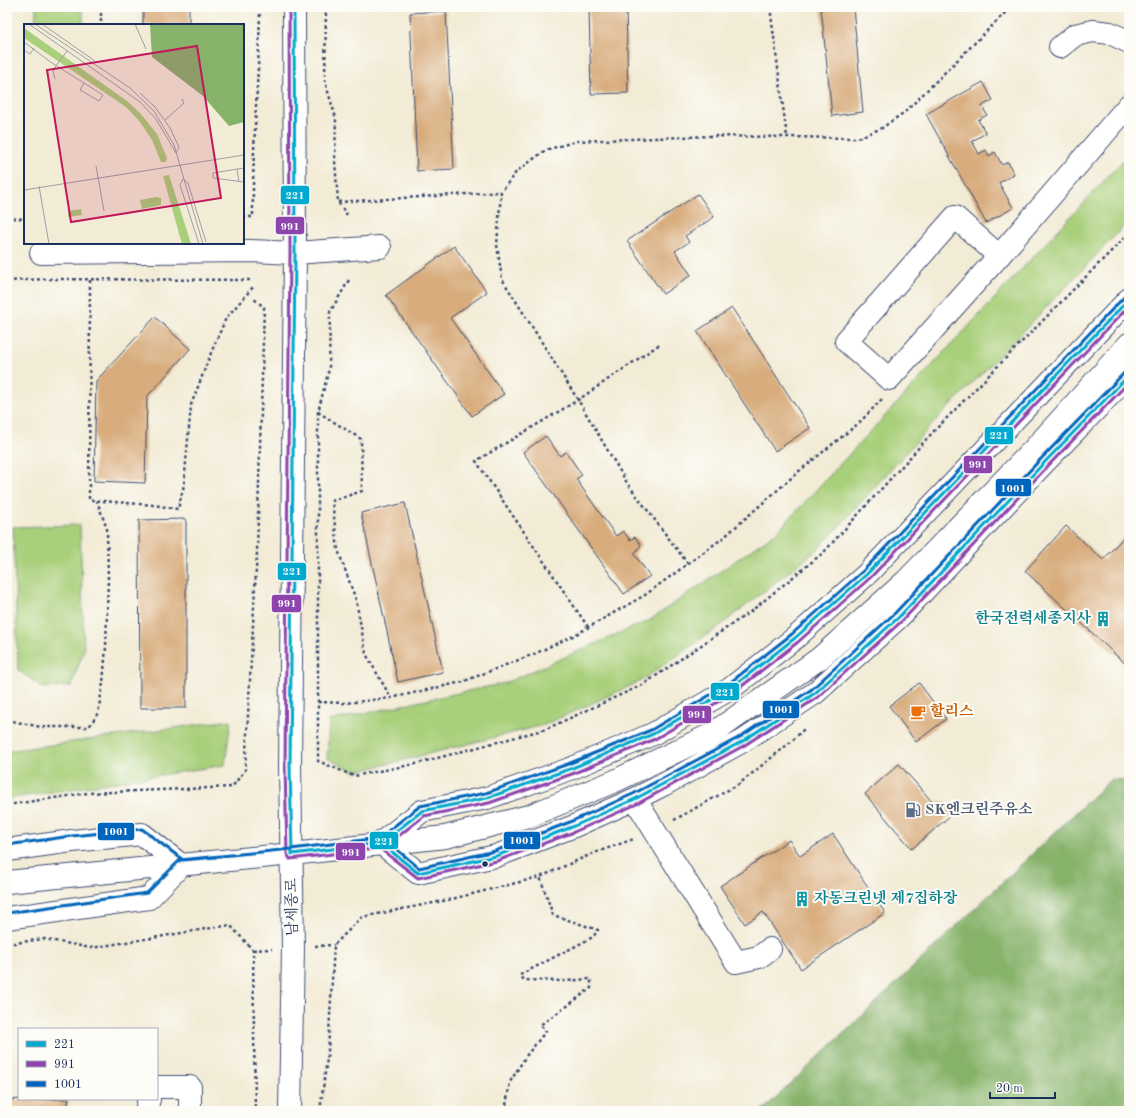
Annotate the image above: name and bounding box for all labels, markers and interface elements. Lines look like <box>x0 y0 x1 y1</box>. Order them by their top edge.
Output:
inset map <box>24 24 244 244</box>
line badge: 221 <box>280 185 310 205</box>
text: 221 <box>285 191 305 202</box>
line badge: 991 <box>275 216 305 235</box>
text: 991 <box>280 222 300 233</box>
line badge: 221 <box>984 426 1014 445</box>
text: 221 <box>989 431 1009 442</box>
line badge: 991 <box>963 455 993 474</box>
text: 991 <box>968 460 988 471</box>
line badge: 1001 <box>995 478 1032 497</box>
text: 1001 <box>1000 484 1026 495</box>
line badge: 221 <box>277 562 307 581</box>
text: 221 <box>282 567 302 578</box>
line badge: 991 <box>271 594 302 613</box>
text: 991 <box>277 599 297 610</box>
place label: 한국전력세종지사 <box>975 609 1092 627</box>
building icon: 한국전력세종지사 <box>1094 610 1112 628</box>
line badge: 221 <box>710 682 740 701</box>
text: 221 <box>715 688 735 699</box>
line badge: 1001 <box>762 700 800 719</box>
place label: 할리스 <box>930 702 974 720</box>
cafe icon: 할리스 <box>909 703 927 721</box>
line badge: 991 <box>682 705 712 724</box>
text: 1001 <box>768 705 794 716</box>
text: 991 <box>687 710 707 721</box>
place label: SK엔크린주유소 <box>925 800 1033 818</box>
fuel station icon: SK엔크린주유소 <box>904 801 922 819</box>
line badge: 1001 <box>97 822 135 841</box>
text: 1001 <box>103 827 129 838</box>
line badge: 221 <box>369 831 399 850</box>
line badge: 1001 <box>503 831 541 850</box>
text: 1001 <box>509 836 535 847</box>
text: 221 <box>374 837 394 848</box>
line badge: 991 <box>335 842 366 861</box>
text: 991 <box>341 848 361 859</box>
unlabelled marker <box>480 859 490 869</box>
street label: 남세종로 <box>283 877 301 936</box>
place label: 자동크린넷 제7집하장 <box>814 889 958 907</box>
building icon: 자동크린넷 제7집하장 <box>793 890 811 908</box>
legend <box>18 1028 158 1100</box>
text: 221 <box>54 1039 75 1051</box>
text: 991 <box>54 1059 75 1071</box>
scale bar <box>990 1074 1055 1100</box>
text: 1001 <box>54 1079 82 1091</box>
text: 20 m <box>996 1083 1023 1095</box>

